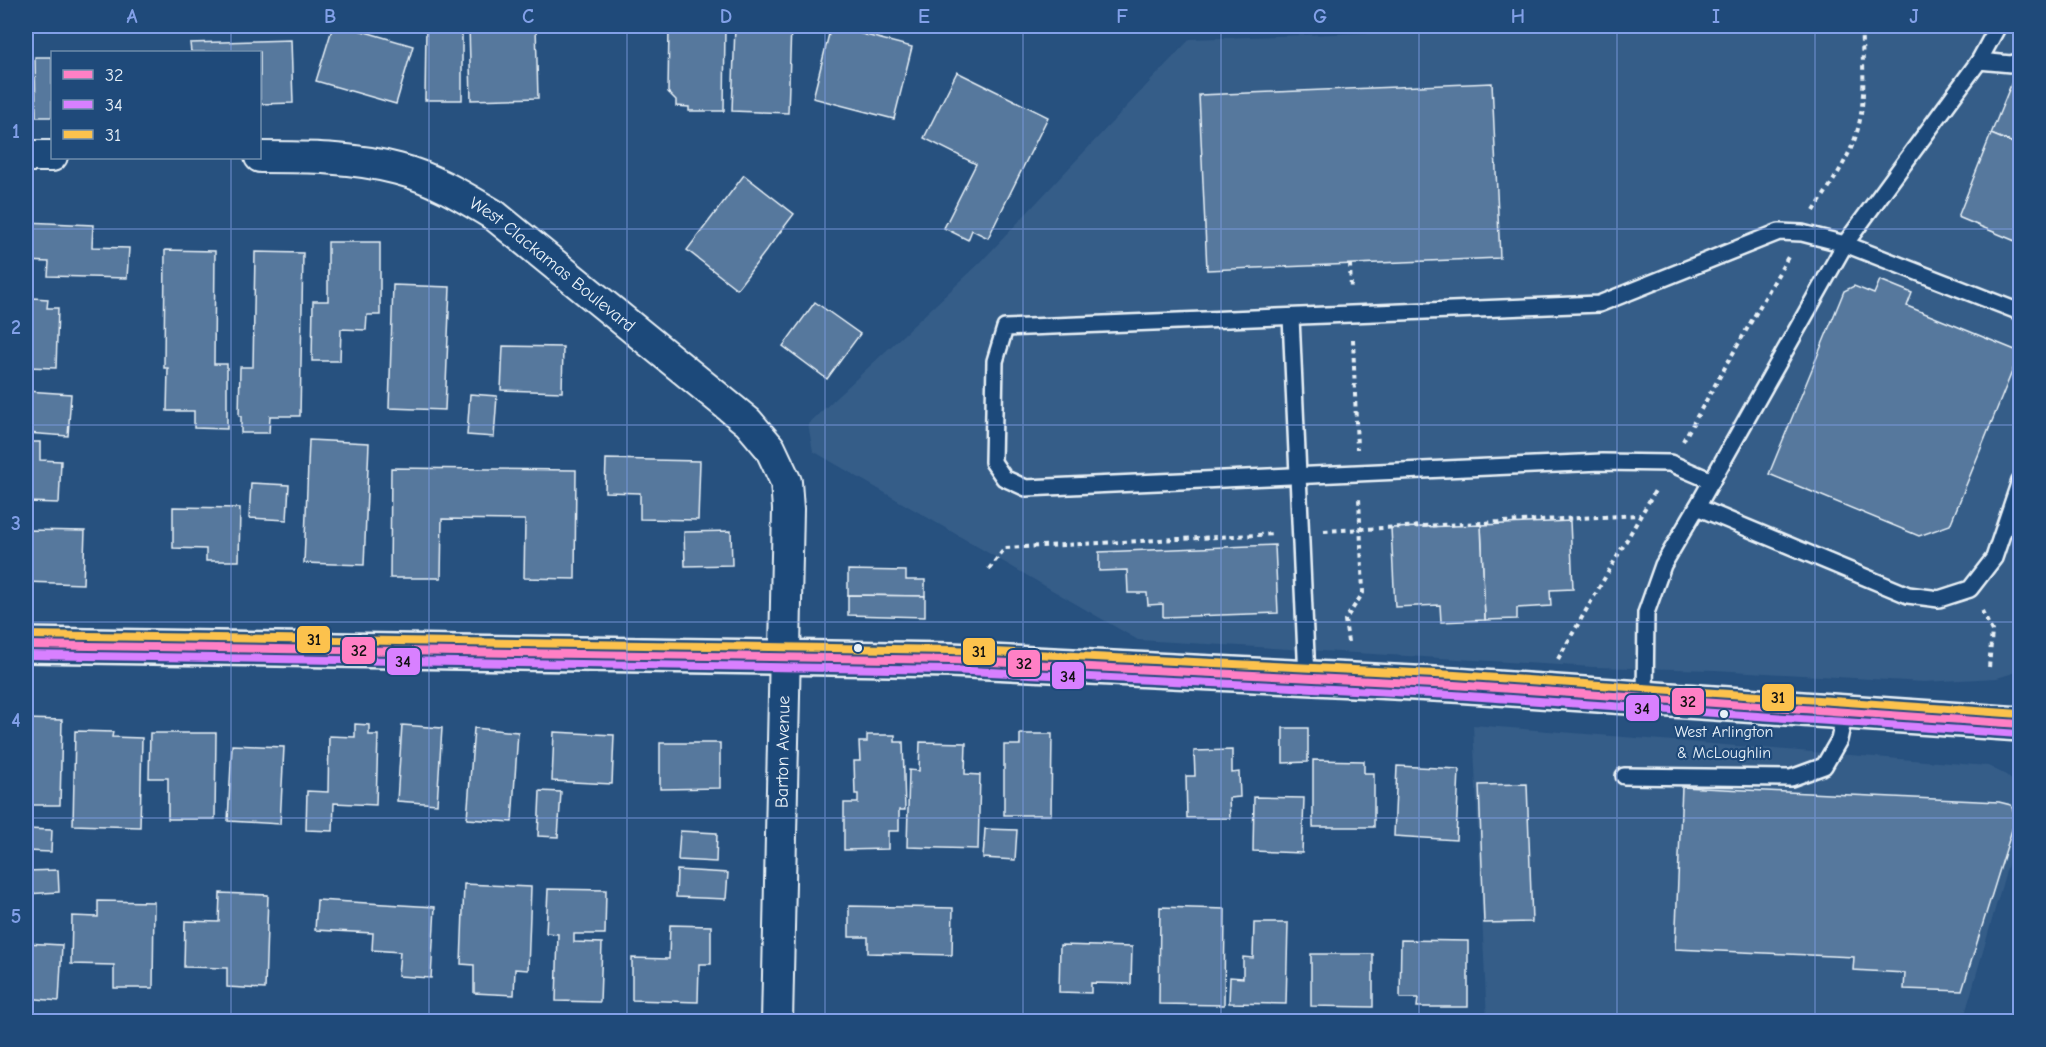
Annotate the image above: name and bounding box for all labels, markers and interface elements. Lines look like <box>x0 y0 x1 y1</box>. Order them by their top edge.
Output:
text: A <box>126 5 138 28</box>
text: B <box>324 5 336 28</box>
text: C <box>522 5 534 28</box>
text: D <box>720 5 732 28</box>
text: E <box>918 5 930 28</box>
text: F <box>1116 5 1128 28</box>
text: G <box>1313 5 1327 28</box>
text: H <box>1511 5 1525 28</box>
text: I <box>1712 5 1720 28</box>
text: J <box>1909 5 1919 28</box>
legend <box>51 51 261 159</box>
text: 32 <box>105 65 124 86</box>
text: 34 <box>105 95 123 116</box>
text: 1 <box>12 120 20 143</box>
text: 31 <box>105 125 121 146</box>
street label: West Clackamas Boulevard <box>466 192 640 336</box>
text: 2 <box>11 316 21 339</box>
text: 3 <box>11 512 21 535</box>
line badge: 31 <box>296 625 331 654</box>
text: 31 <box>307 631 321 649</box>
line badge: 32 <box>341 636 376 665</box>
line badge: 31 <box>962 637 996 666</box>
text: 32 <box>351 642 367 660</box>
unlabelled marker <box>852 642 864 654</box>
text: 31 <box>972 643 986 661</box>
line badge: 34 <box>386 647 421 676</box>
line badge: 32 <box>1007 649 1041 678</box>
text: 34 <box>395 653 411 671</box>
text: 32 <box>1016 655 1032 673</box>
line badge: 34 <box>1051 661 1085 690</box>
text: 34 <box>1060 668 1076 686</box>
line badge: 31 <box>1761 683 1795 712</box>
line badge: 32 <box>1671 687 1705 716</box>
text: 31 <box>1771 689 1785 707</box>
text: 32 <box>1680 693 1696 711</box>
line badge: 34 <box>1625 694 1660 722</box>
street label: Barton Avenue <box>772 696 794 808</box>
text: 34 <box>1634 700 1650 718</box>
marker: West Arlington & McLoughlin <box>1718 708 1730 720</box>
text: 4 <box>11 709 21 732</box>
place label: West Arlington & McLoughlin <box>1675 723 1773 762</box>
text: 5 <box>11 905 21 928</box>

